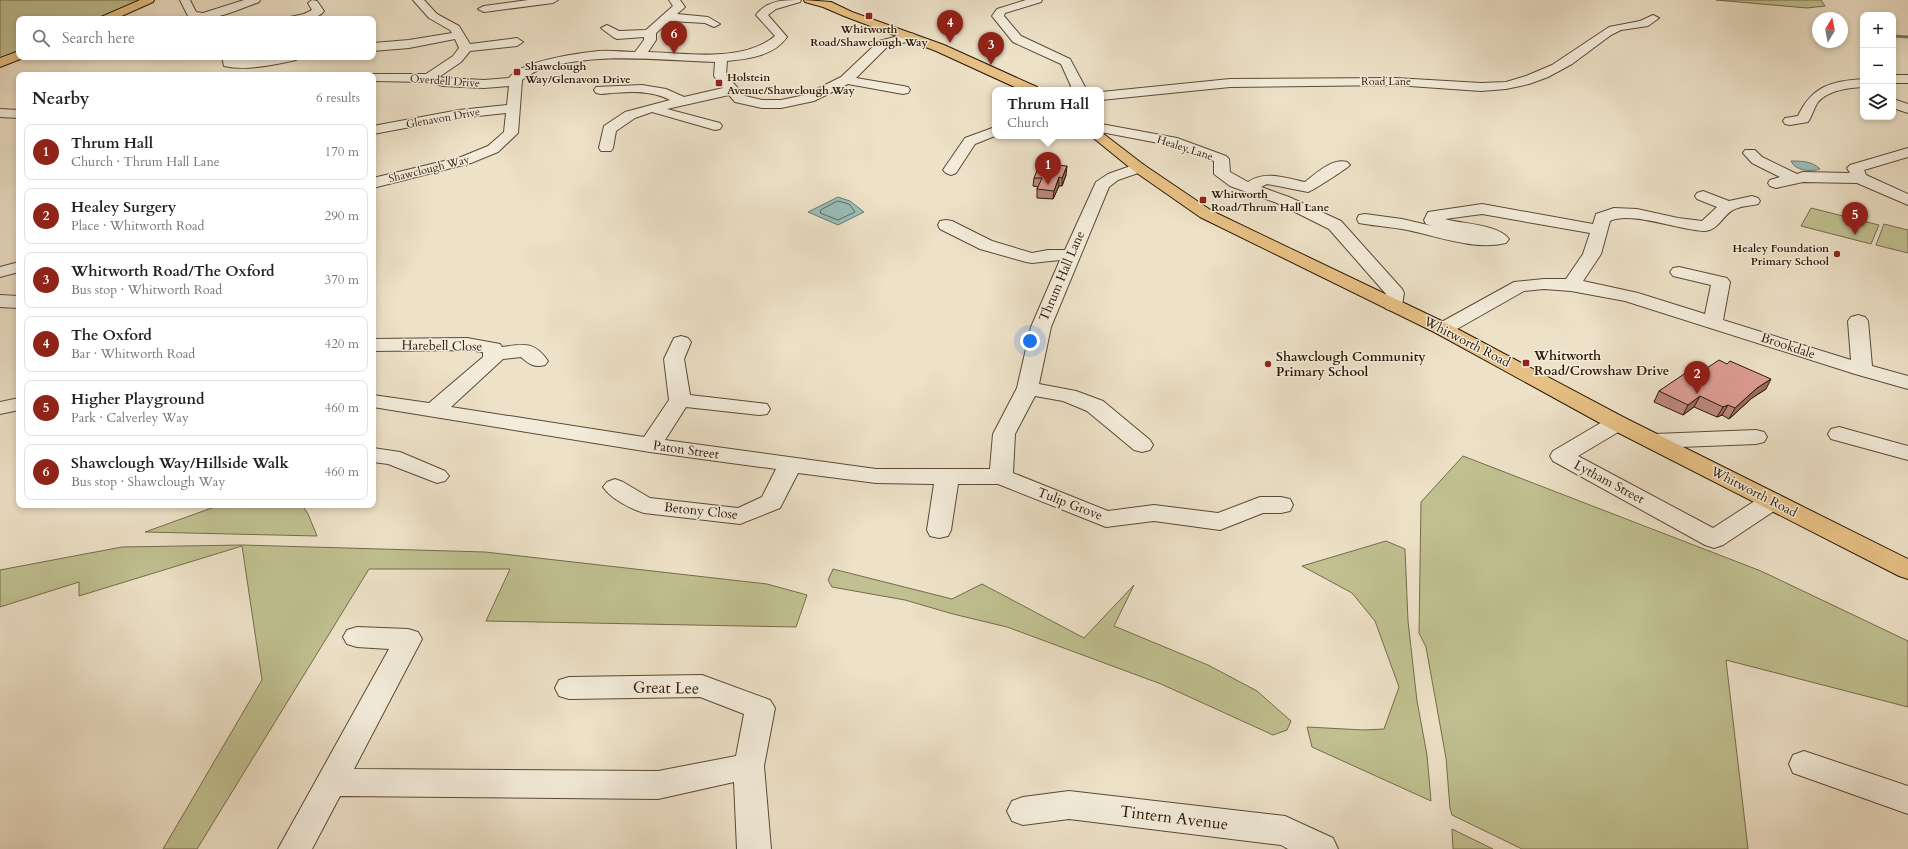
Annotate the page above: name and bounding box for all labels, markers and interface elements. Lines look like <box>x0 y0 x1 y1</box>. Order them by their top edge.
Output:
pin: 4 <box>937 10 963 43</box>
marker: Whitworth Road/Shawclough Way <box>864 11 874 21</box>
north arrow <box>1812 12 1848 48</box>
map controls <box>1860 12 1896 120</box>
button: + <box>1860 12 1896 48</box>
search box <box>16 16 376 60</box>
pin: 6 <box>661 21 687 54</box>
place label: Whitworth Road/Shawclough Way <box>810 22 928 50</box>
icon: search <box>30 27 52 49</box>
text: Search here <box>62 28 135 48</box>
pin: 3 <box>978 32 1004 65</box>
button: − <box>1860 48 1896 84</box>
place label: Shawclough Way/Glenavon Drive <box>524 59 631 87</box>
marker: Shawclough Way/Glenavon Drive <box>512 67 522 77</box>
place label: Holstein Avenue/Shawclough Way <box>727 70 856 98</box>
street label: Overdell Drive <box>410 71 480 91</box>
street label: Road Lane <box>1361 74 1411 89</box>
marker: Holstein Avenue/Shawclough Way <box>714 78 724 88</box>
button: layers <box>1860 84 1896 120</box>
text: Nearby <box>32 87 89 110</box>
popup <box>992 87 1104 139</box>
text: 6 results <box>316 89 360 107</box>
text: Thrum Hall <box>1007 94 1089 114</box>
street label: Glenavon Drive <box>405 104 481 132</box>
text: Church <box>1007 114 1049 132</box>
street label: Healey Lane <box>1155 132 1215 164</box>
text: Thrum Hall <box>71 133 153 153</box>
text: 1 <box>43 143 49 161</box>
text: 170 m <box>325 143 359 161</box>
street label: Shawclough Way <box>387 152 471 186</box>
pin: 1 <box>1035 152 1061 185</box>
text: Church · Thrum Hall Lane <box>71 153 220 171</box>
place label: Whitworth Road/Thrum Hall Lane <box>1210 187 1329 215</box>
marker: Whitworth Road/Thrum Hall Lane <box>1198 195 1208 205</box>
text: Healey Surgery <box>71 197 176 217</box>
pin: 5 <box>1842 202 1868 235</box>
text: 2 <box>43 207 49 225</box>
text: 290 m <box>325 207 359 225</box>
text: Place · Whitworth Road <box>71 217 204 235</box>
street label: Thrum Hall Lane <box>1035 228 1089 324</box>
place label: Healey Foundation Primary School <box>1733 241 1830 269</box>
marker: Healey Foundation Primary School <box>1832 249 1842 259</box>
text: Whitworth Road/The Oxford <box>71 261 275 281</box>
text: 3 <box>43 271 49 289</box>
text: 370 m <box>325 271 359 289</box>
text: Bus stop · Whitworth Road <box>71 281 222 299</box>
street label: Whitworth Road <box>1420 312 1513 372</box>
text: The Oxford <box>71 325 152 345</box>
street label: Brookdale <box>1758 329 1818 363</box>
your location <box>1020 331 1040 351</box>
text: 4 <box>43 335 49 353</box>
text: 420 m <box>325 335 359 353</box>
street label: Harebell Close <box>402 336 483 356</box>
text: Bar · Whitworth Road <box>71 345 195 363</box>
place label: Whitworth Road/Crowshaw Drive <box>1533 347 1669 380</box>
place label: Shawclough Community Primary School <box>1276 348 1426 381</box>
marker: Whitworth Road/Crowshaw Drive <box>1521 358 1531 368</box>
marker: Shawclough Community Primary School <box>1263 359 1273 369</box>
pin: 2 <box>1684 361 1710 394</box>
text: Higher Playground <box>71 389 205 409</box>
text: 5 <box>43 399 49 417</box>
text: 460 m <box>325 399 359 417</box>
text: Park · Calverley Way <box>71 409 189 427</box>
street label: Paton Street <box>652 436 720 464</box>
text: Shawclough Way/Hillside Walk <box>71 453 289 473</box>
street label: Lytham Street <box>1571 456 1647 508</box>
street label: Whitworth Road <box>1707 462 1800 522</box>
text: 6 <box>43 463 49 481</box>
text: 460 m <box>325 463 359 481</box>
text: Bus stop · Shawclough Way <box>71 473 225 491</box>
street label: Tulip Grove <box>1035 483 1105 525</box>
street label: Betony Close <box>663 498 739 524</box>
street label: Great Lee <box>633 676 699 700</box>
street label: Tintern Avenue <box>1119 800 1229 836</box>

